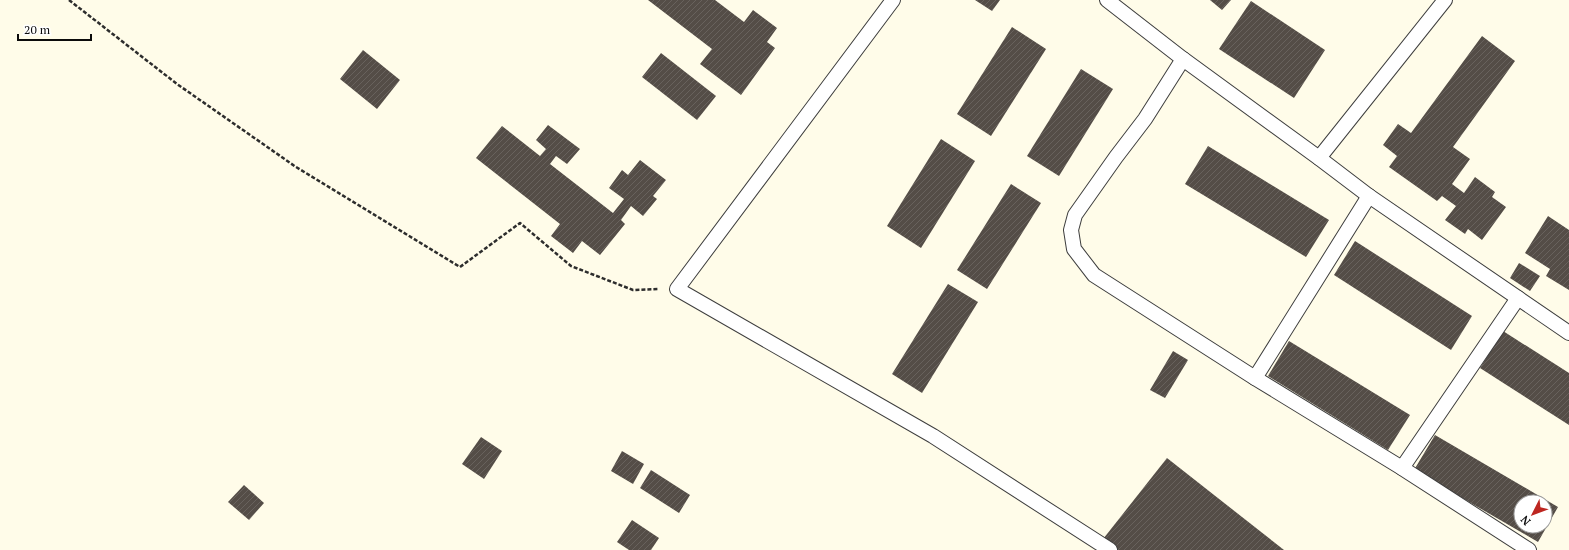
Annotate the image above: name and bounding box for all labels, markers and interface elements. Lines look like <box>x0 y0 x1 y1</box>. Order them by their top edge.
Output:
scale bar <box>18 16 91 42</box>
text: 20 m <box>24 22 51 37</box>
north arrow <box>1513 494 1553 534</box>
text: N <box>1517 512 1534 528</box>

